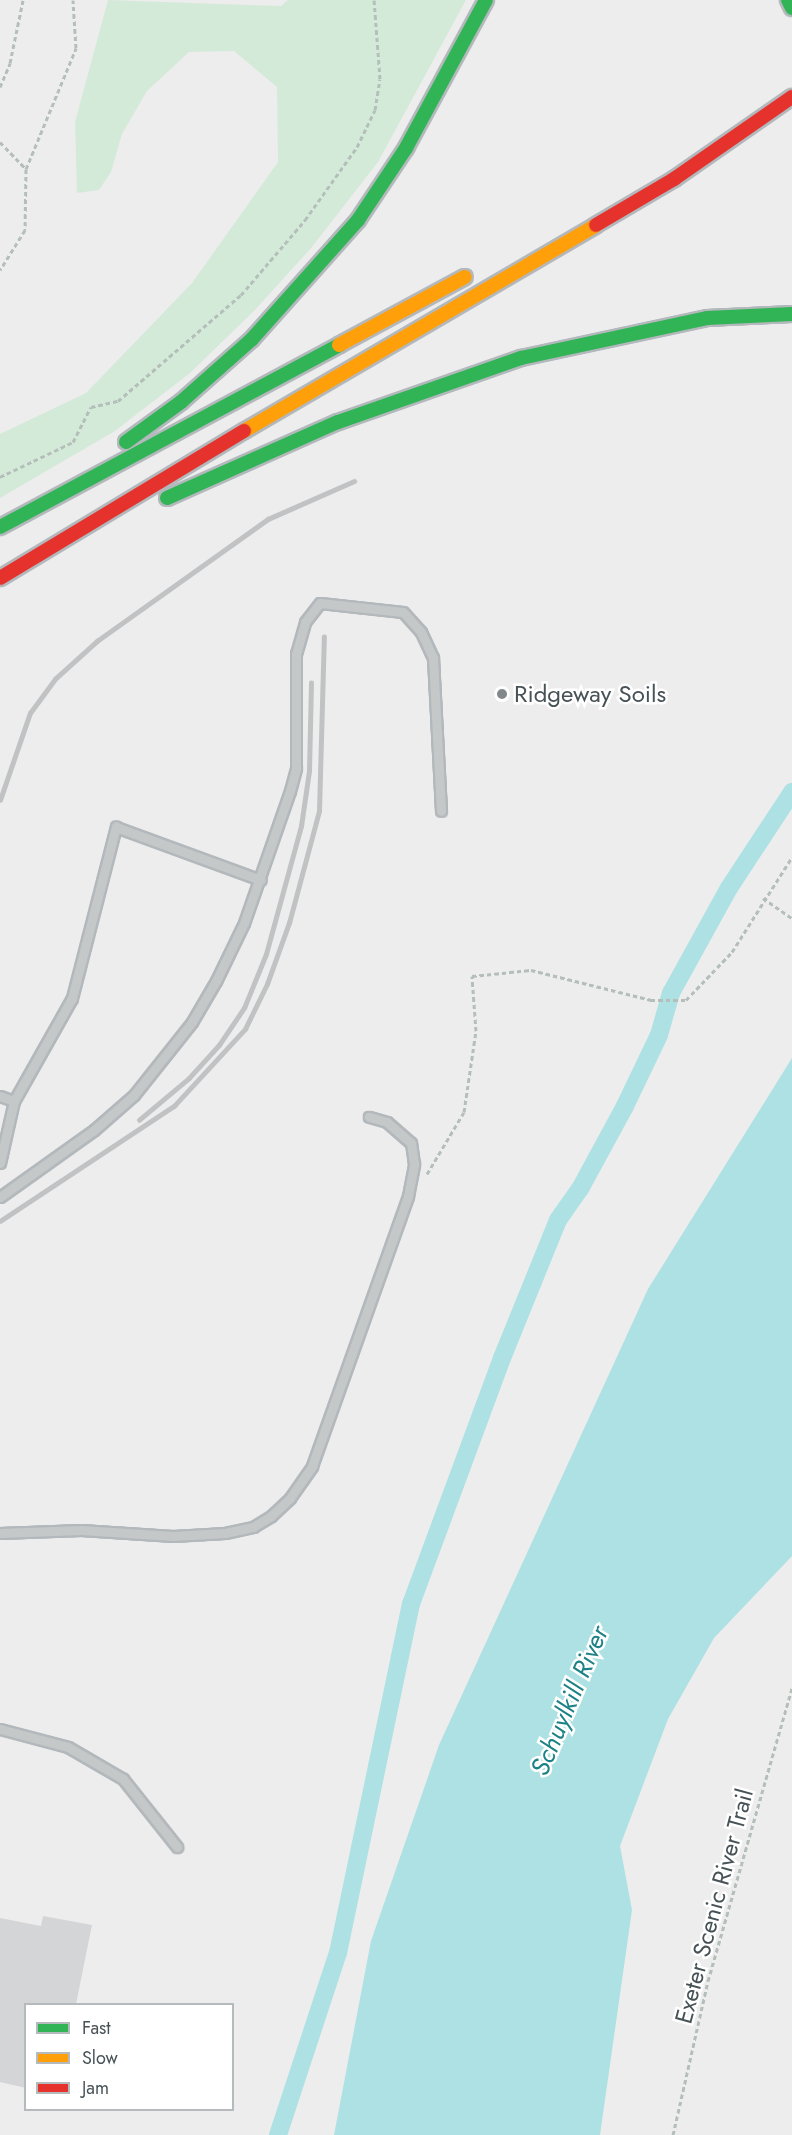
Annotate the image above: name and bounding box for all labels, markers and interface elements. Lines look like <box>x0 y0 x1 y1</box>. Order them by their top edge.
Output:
place label: Ridgeway Soils <box>514 680 666 708</box>
marker: Ridgeway Soils <box>495 687 509 701</box>
water label: Schuylkill River <box>525 1622 615 1780</box>
street label: Exeter Scenic River Trail <box>669 1786 759 2026</box>
legend <box>24 2003 234 2111</box>
text: Fast <box>82 2015 111 2041</box>
text: Slow <box>82 2045 118 2071</box>
text: Jam <box>82 2075 109 2101</box>

